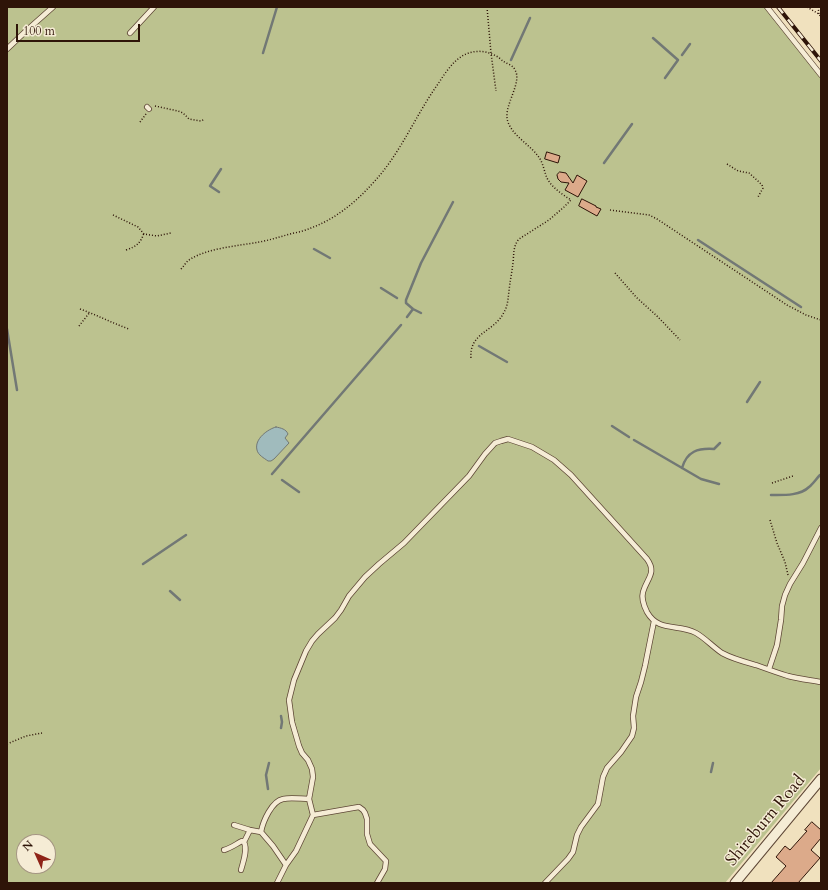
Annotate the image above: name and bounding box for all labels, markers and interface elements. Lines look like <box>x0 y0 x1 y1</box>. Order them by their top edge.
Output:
scale bar <box>18 16 142 42</box>
text: 100 m <box>23 23 55 39</box>
street label: Shireburn Road <box>722 771 810 871</box>
north arrow <box>16 834 56 874</box>
text: N <box>19 837 37 855</box>

